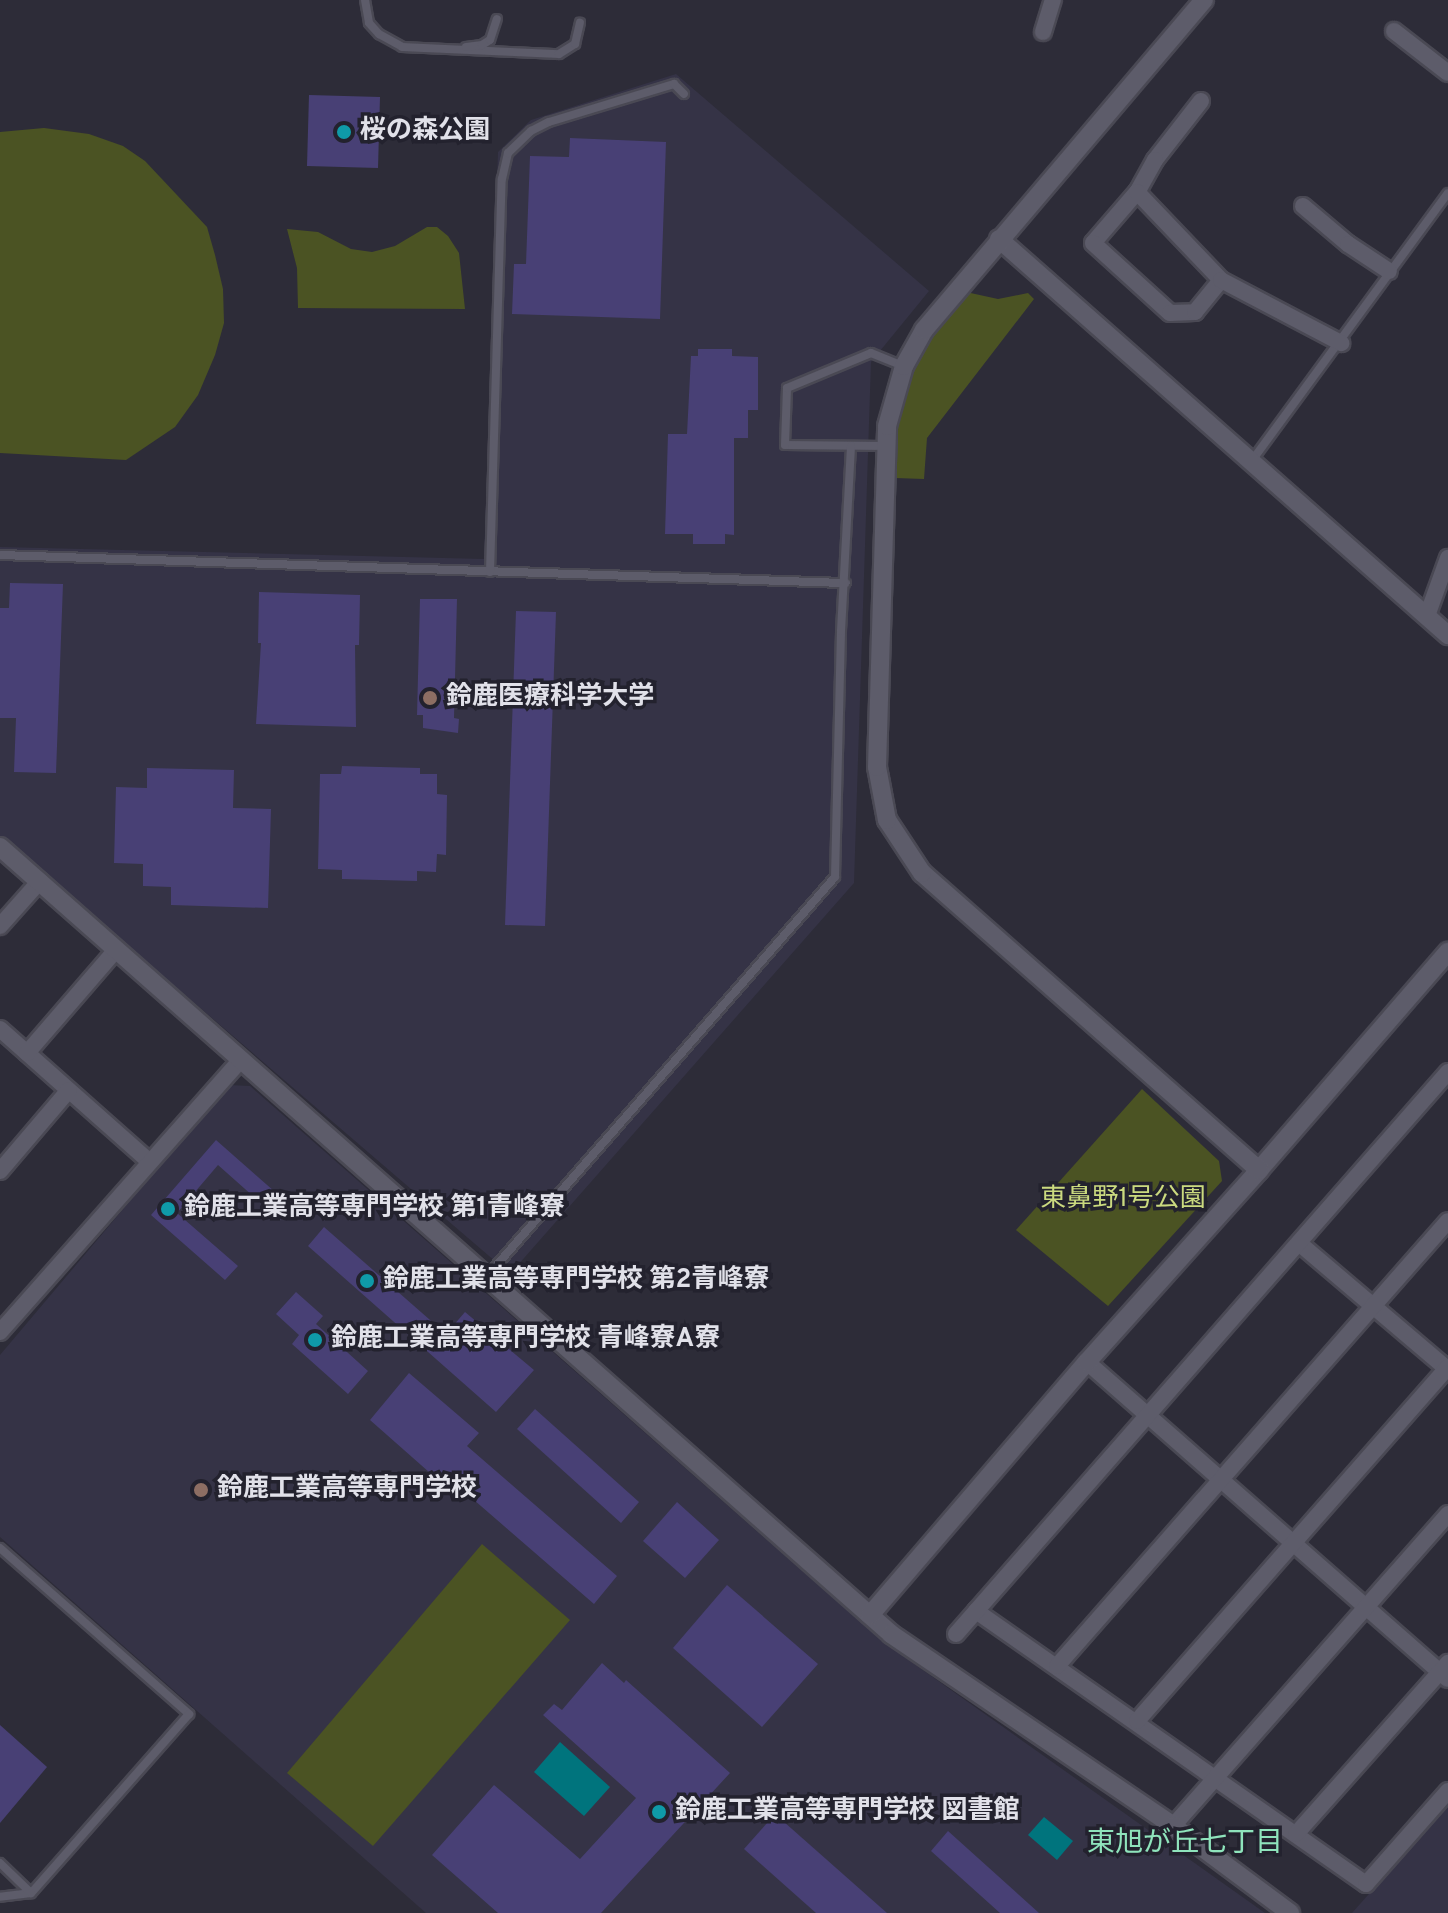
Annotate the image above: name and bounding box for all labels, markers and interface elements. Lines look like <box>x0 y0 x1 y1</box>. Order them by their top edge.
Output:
place label: 桜の森公園 <box>360 116 490 148</box>
marker: 桜の森公園 <box>335 123 353 141</box>
place label: 鈴鹿医療科学大学 <box>446 682 654 714</box>
marker: 鈴鹿医療科学大学 <box>421 689 439 707</box>
park label: 東鼻野1号公園 <box>1040 1184 1206 1216</box>
place label: 鈴鹿工業高等専門学校 第1青峰寮 <box>184 1193 565 1225</box>
marker: 鈴鹿工業高等専門学校 第1青峰寮 <box>159 1200 177 1218</box>
place label: 鈴鹿工業高等専門学校 第2青峰寮 <box>383 1265 769 1297</box>
marker: 鈴鹿工業高等専門学校 第2青峰寮 <box>358 1272 376 1290</box>
place label: 鈴鹿工業高等専門学校 青峰寮A寮 <box>331 1324 720 1356</box>
marker: 鈴鹿工業高等専門学校 青峰寮A寮 <box>306 1331 324 1349</box>
place label: 鈴鹿工業高等専門学校 <box>217 1474 477 1506</box>
marker: 鈴鹿工業高等専門学校 <box>192 1481 210 1499</box>
place label: 鈴鹿工業高等専門学校 図書館 <box>675 1796 1019 1828</box>
marker: 鈴鹿工業高等専門学校 図書館 <box>650 1803 668 1821</box>
district label: 東旭が丘七丁目 <box>1087 1827 1283 1861</box>

